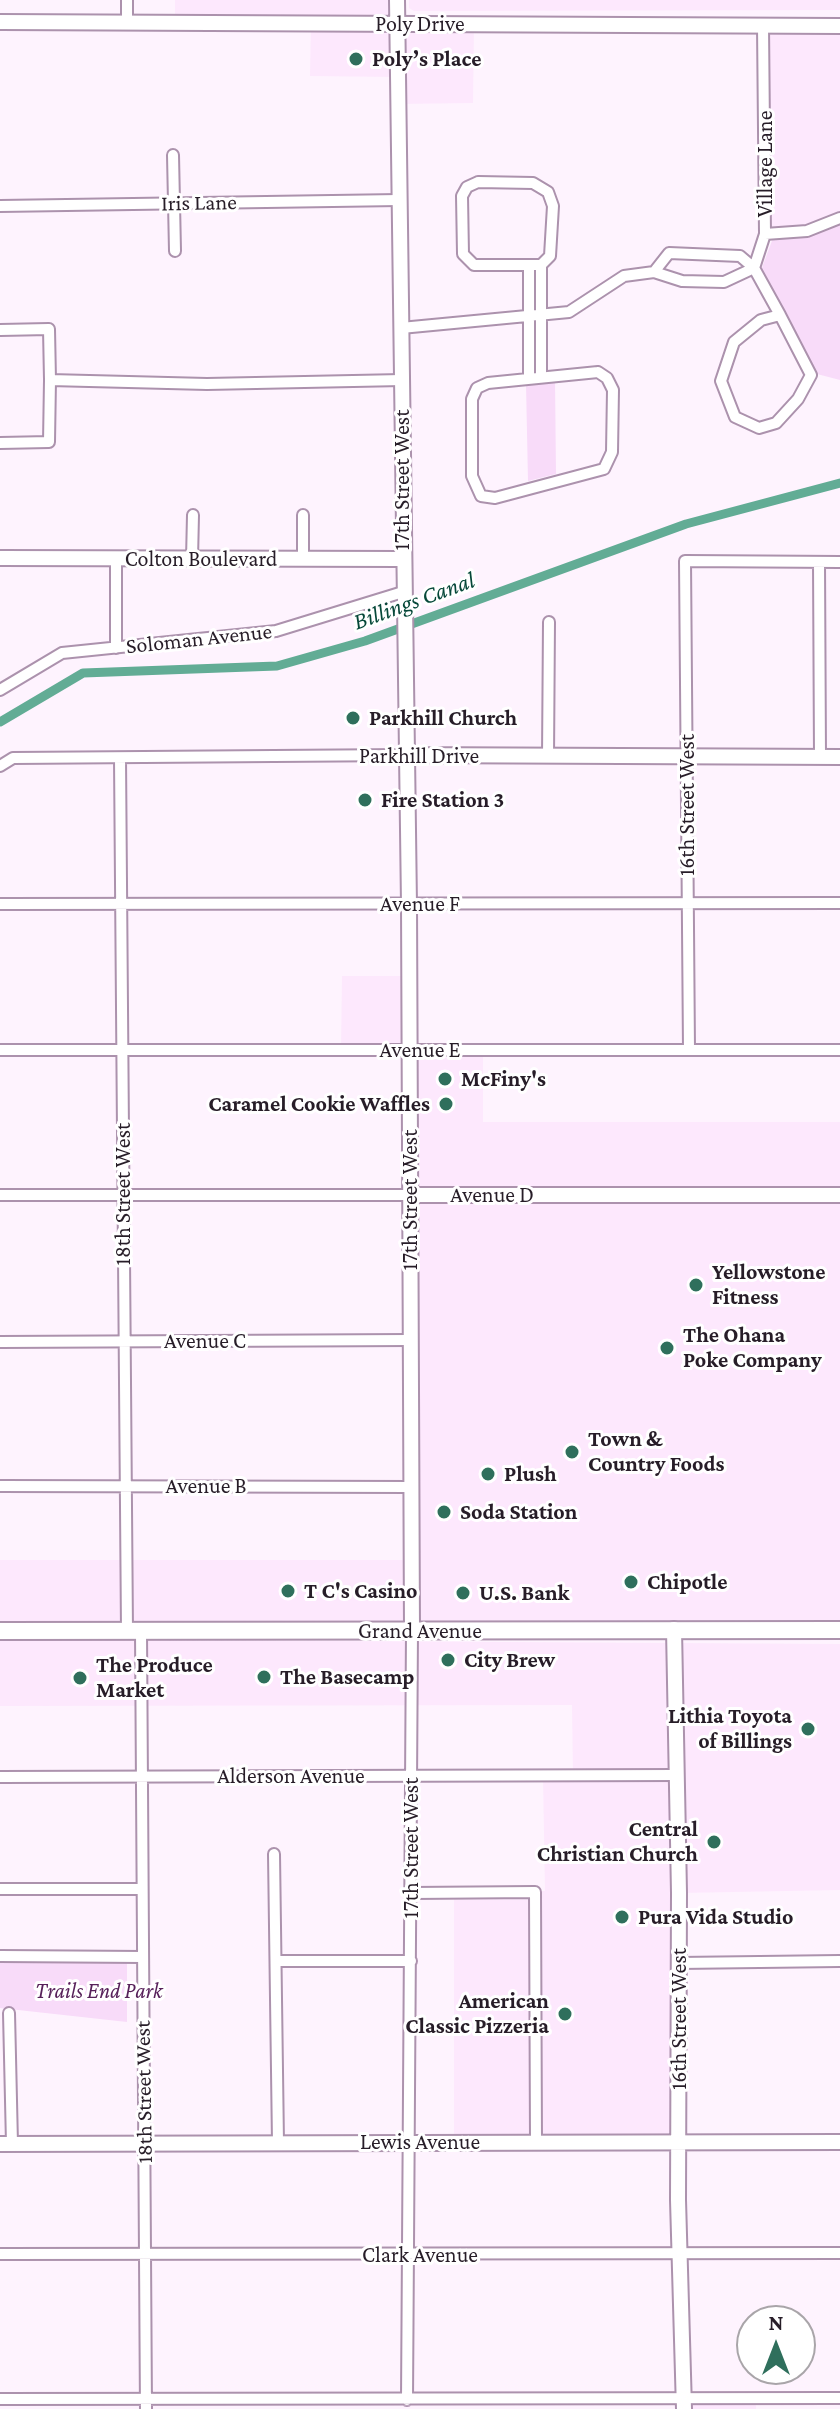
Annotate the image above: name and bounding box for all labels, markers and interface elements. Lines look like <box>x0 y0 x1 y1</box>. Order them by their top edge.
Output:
street label: Poly Drive <box>375 11 465 37</box>
place label: Poly’s Place <box>372 46 481 72</box>
marker: Poly’s Place <box>347 50 365 68</box>
street label: Village Lane <box>752 111 778 217</box>
street label: Iris Lane <box>161 189 237 217</box>
street label: 17th Street West <box>389 409 415 551</box>
street label: Colton Boulevard <box>125 546 277 572</box>
water label: Billings Canal <box>349 566 479 636</box>
street label: Soloman Avenue <box>125 618 273 660</box>
place label: Parkhill Church <box>369 705 517 731</box>
marker: Parkhill Church <box>344 709 362 727</box>
street label: 16th Street West <box>674 734 700 876</box>
street label: Parkhill Drive <box>359 743 479 769</box>
place label: Fire Station 3 <box>381 787 504 813</box>
marker: Fire Station 3 <box>356 791 374 809</box>
street label: Avenue F <box>380 891 460 917</box>
street label: Avenue E <box>380 1037 460 1063</box>
place label: McFiny's <box>461 1066 546 1092</box>
marker: McFiny's <box>436 1070 454 1088</box>
place label: Caramel Cookie Waffles <box>208 1091 430 1117</box>
marker: Caramel Cookie Waffles <box>437 1095 455 1113</box>
street label: 18th Street West <box>110 1123 136 1265</box>
street label: 17th Street West <box>397 1129 423 1271</box>
street label: Avenue D <box>450 1182 534 1208</box>
place label: Yellowstone Fitness <box>712 1259 825 1310</box>
marker: Yellowstone Fitness <box>687 1276 705 1294</box>
place label: The Ohana Poke Company <box>683 1322 822 1374</box>
street label: Avenue C <box>164 1328 246 1354</box>
marker: The Ohana Poke Company <box>658 1339 676 1357</box>
place label: Town & Country Foods <box>588 1426 724 1478</box>
marker: Town & Country Foods <box>563 1443 581 1461</box>
place label: Plush <box>504 1461 557 1487</box>
marker: Plush <box>479 1465 497 1483</box>
street label: Avenue B <box>166 1473 246 1499</box>
place label: Soda Station <box>460 1499 577 1525</box>
marker: Soda Station <box>435 1503 453 1521</box>
place label: Chipotle <box>647 1569 728 1595</box>
marker: Chipotle <box>622 1573 640 1591</box>
place label: T C's Casino <box>304 1578 417 1604</box>
place label: U.S. Bank <box>479 1580 570 1606</box>
marker: T C's Casino <box>279 1582 297 1600</box>
marker: U.S. Bank <box>454 1584 472 1602</box>
street label: Grand Avenue <box>358 1618 482 1644</box>
place label: City Brew <box>464 1647 555 1673</box>
marker: City Brew <box>439 1651 457 1669</box>
place label: The Produce Market <box>96 1652 213 1704</box>
place label: The Basecamp <box>280 1664 414 1690</box>
marker: The Basecamp <box>255 1668 273 1686</box>
marker: The Produce Market <box>71 1669 89 1687</box>
place label: Lithia Toyota of Billings <box>668 1703 792 1754</box>
marker: Lithia Toyota of Billings <box>799 1720 817 1738</box>
street label: Alderson Avenue <box>217 1763 365 1789</box>
street label: 17th Street West <box>398 1777 424 1919</box>
place label: Central Christian Church <box>537 1816 698 1868</box>
marker: Central Christian Church <box>705 1833 723 1851</box>
place label: Pura Vida Studio <box>638 1904 793 1930</box>
marker: Pura Vida Studio <box>613 1908 631 1926</box>
street label: 16th Street West <box>666 1948 692 2090</box>
park label: Trails End Park <box>35 1978 163 2004</box>
place label: American Classic Pizzeria <box>405 1988 549 2040</box>
marker: American Classic Pizzeria <box>556 2005 574 2023</box>
street label: 18th Street West <box>130 2020 158 2164</box>
street label: Lewis Avenue <box>360 2129 480 2155</box>
street label: Clark Avenue <box>362 2242 478 2268</box>
north arrow <box>736 2305 816 2385</box>
text: N <box>769 2310 784 2335</box>

